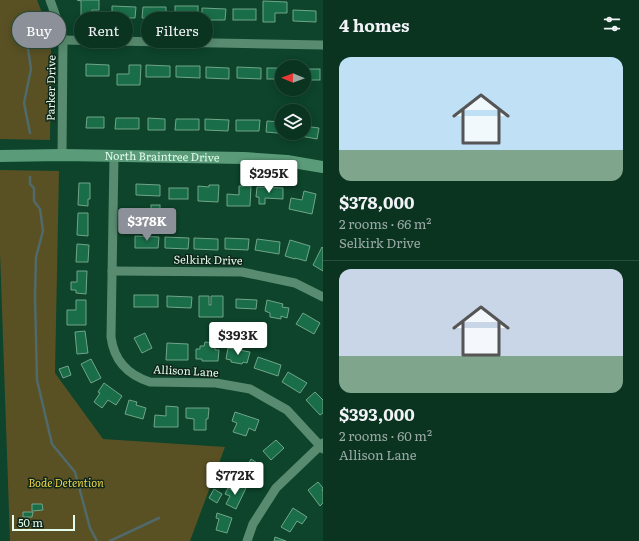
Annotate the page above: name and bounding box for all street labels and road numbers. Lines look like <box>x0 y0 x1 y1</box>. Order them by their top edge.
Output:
street label: Parker Drive <box>41 55 59 121</box>
street label: North Braintree Drive <box>104 147 220 165</box>
street label: Selkirk Drive <box>173 250 243 268</box>
street label: Allison Lane <box>153 360 220 380</box>

